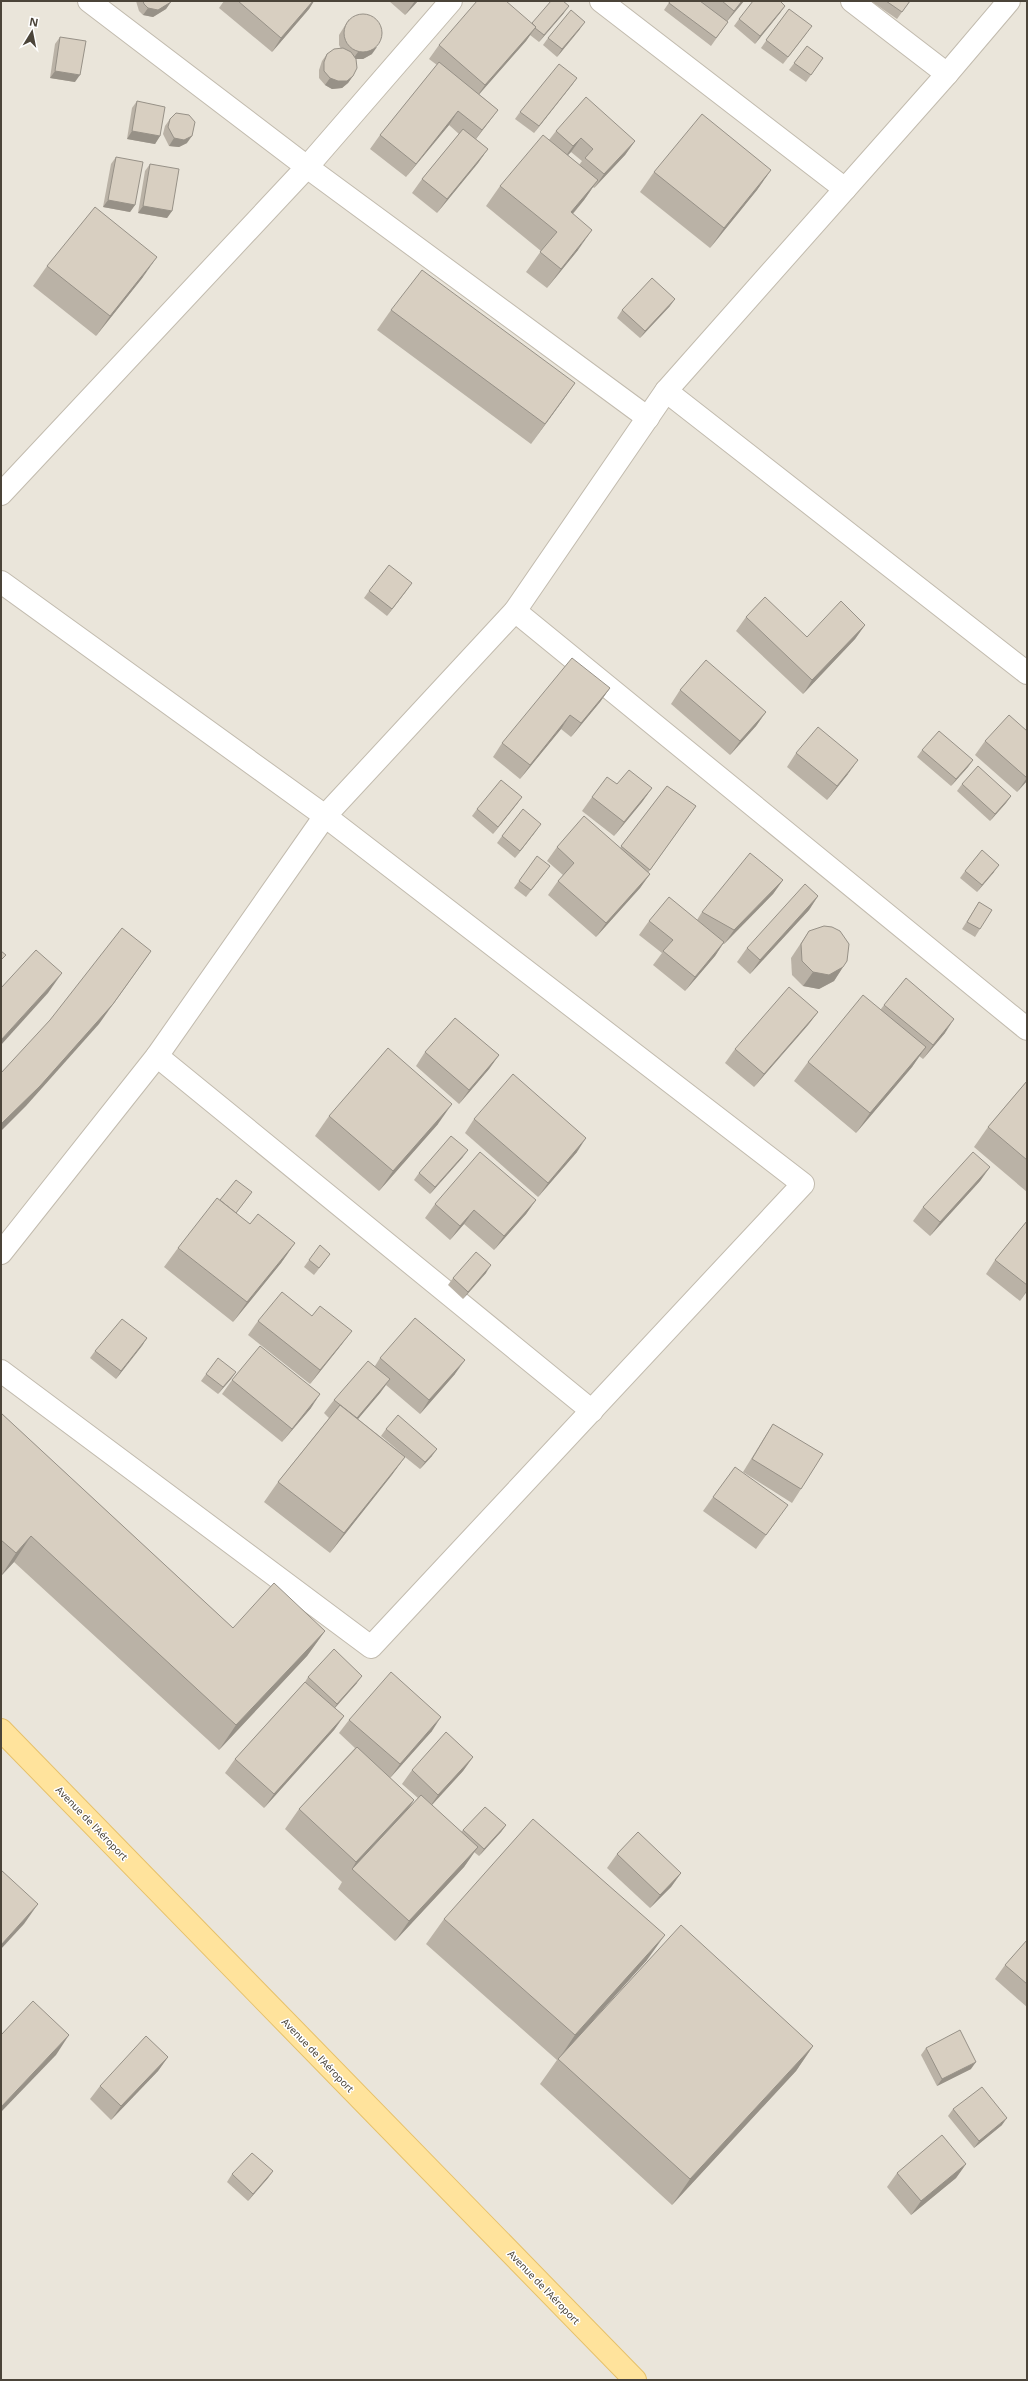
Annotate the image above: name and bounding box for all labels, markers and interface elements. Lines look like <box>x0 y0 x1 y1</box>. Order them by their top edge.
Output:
north arrow <box>12 12 52 52</box>
text: N <box>28 13 40 30</box>
street label: Avenue de l'Aéroport <box>53 1783 131 1863</box>
street label: Avenue de l'Aéroport <box>279 2015 357 2095</box>
street label: Avenue de l'Aéroport <box>505 2247 583 2327</box>

